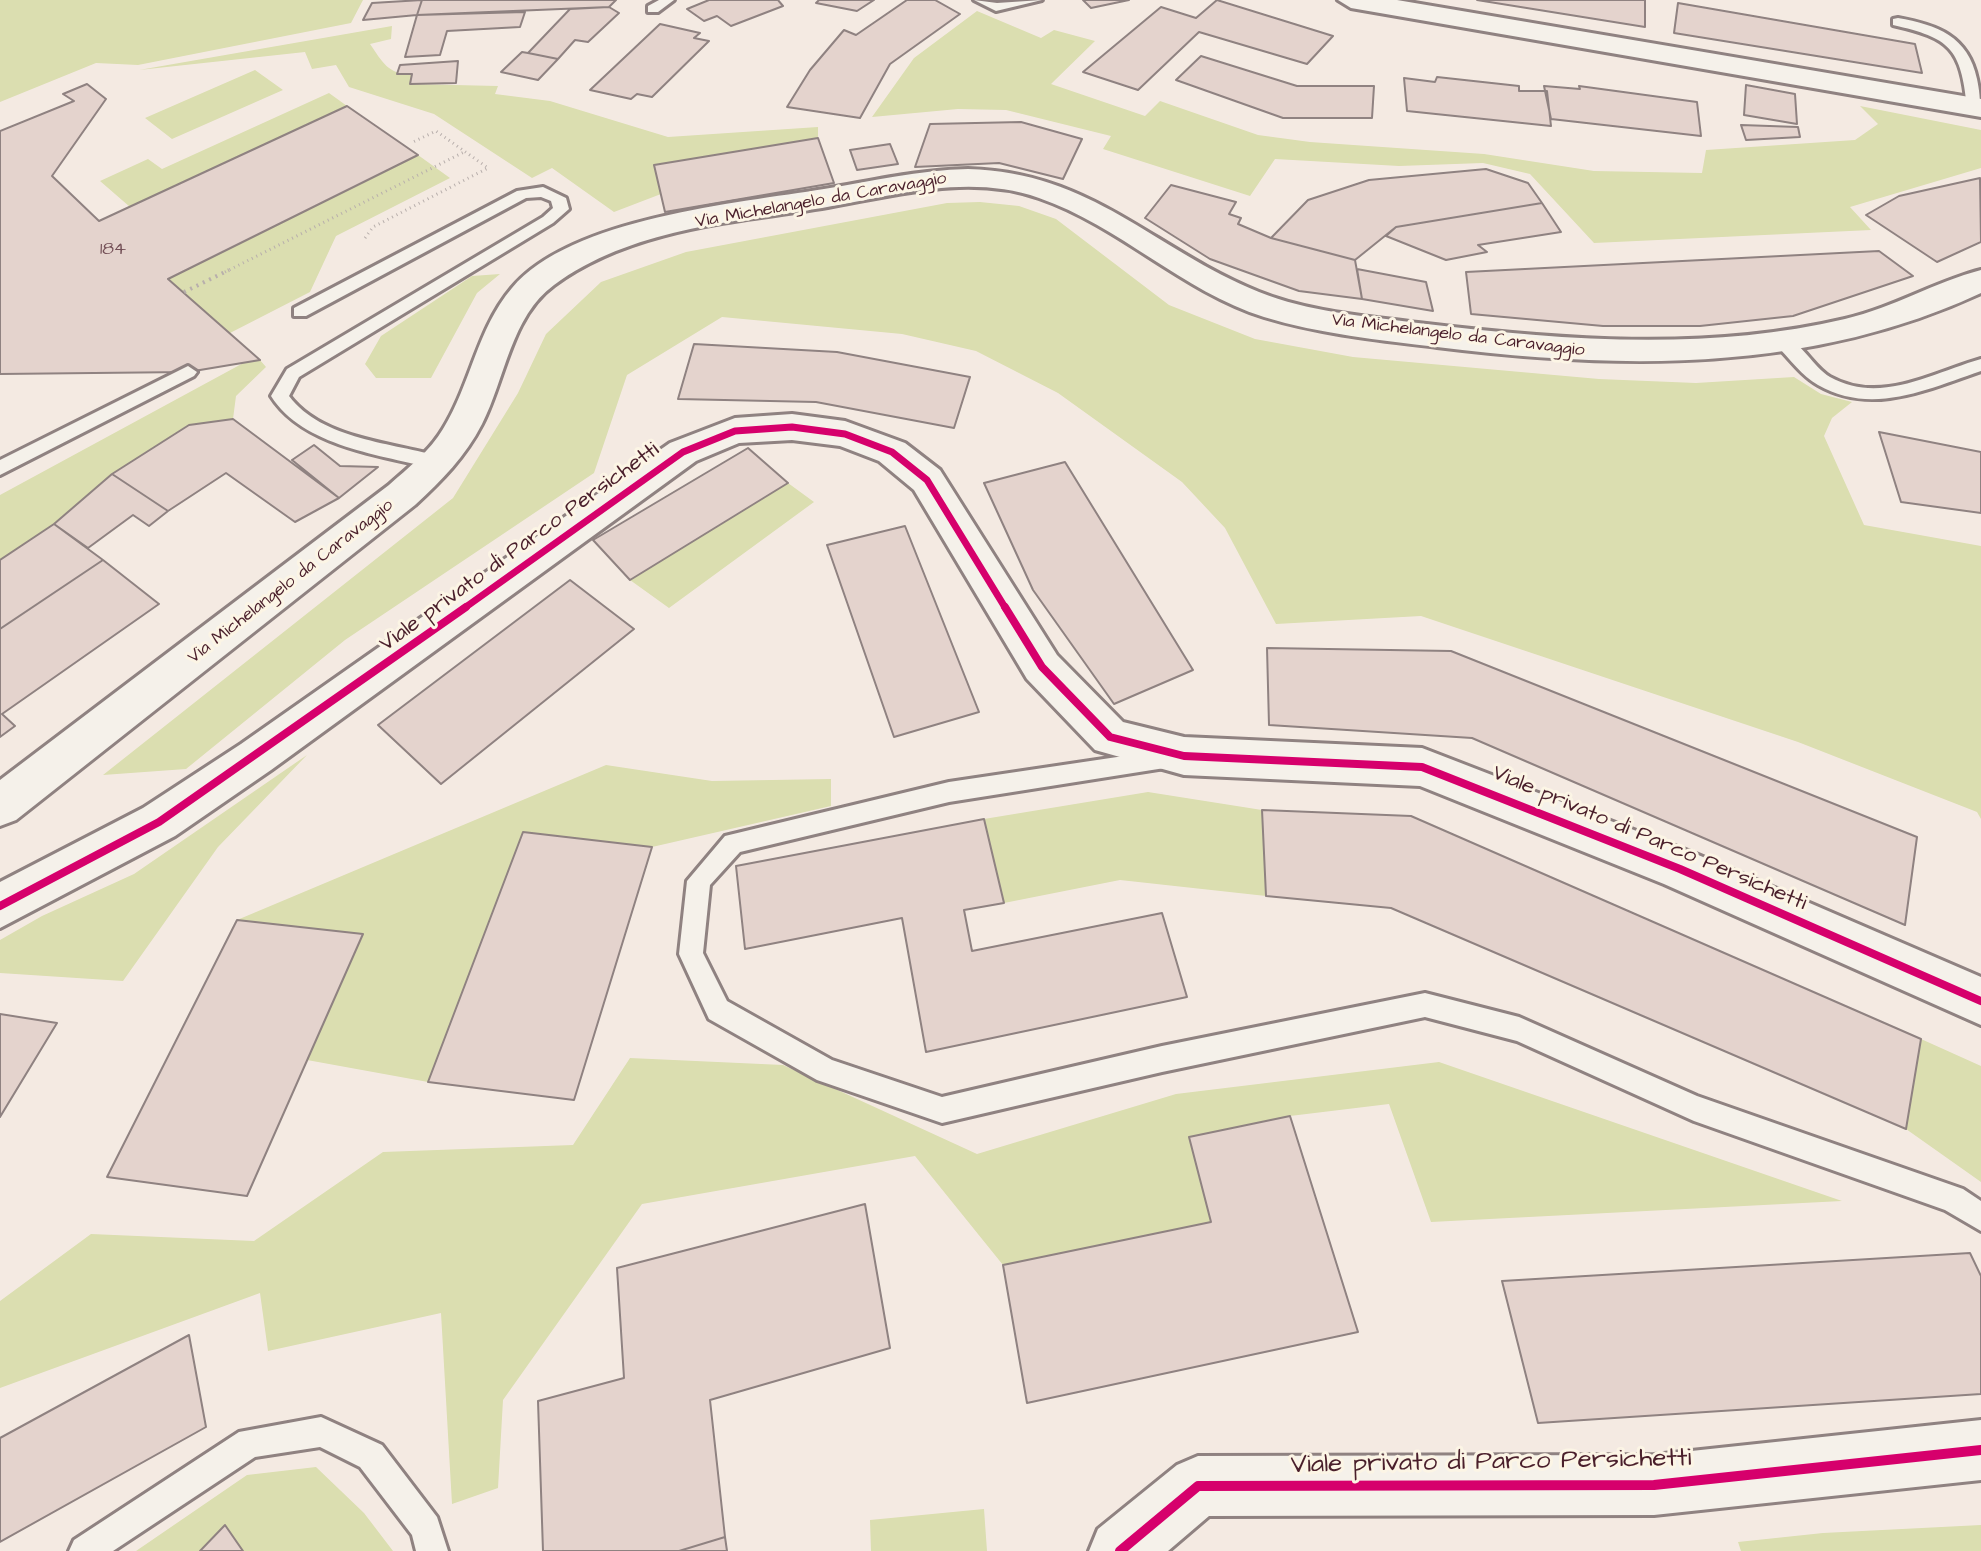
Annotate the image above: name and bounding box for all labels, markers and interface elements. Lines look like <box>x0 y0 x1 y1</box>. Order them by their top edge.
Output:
street label: Via Michelangelo da Caravaggio <box>694 168 948 234</box>
house number: 184 <box>100 239 126 261</box>
street label: Via Michelangelo da Caravaggio <box>1330 310 1586 362</box>
street label: Viale privato di Parco Persichetti <box>375 438 665 658</box>
street label: Via Michelangelo da Caravaggio <box>184 495 398 669</box>
street label: Viale privato di Parco Persichetti <box>1488 761 1810 917</box>
street label: Viale privato di Parco Persichetti <box>1290 1444 1692 1482</box>

